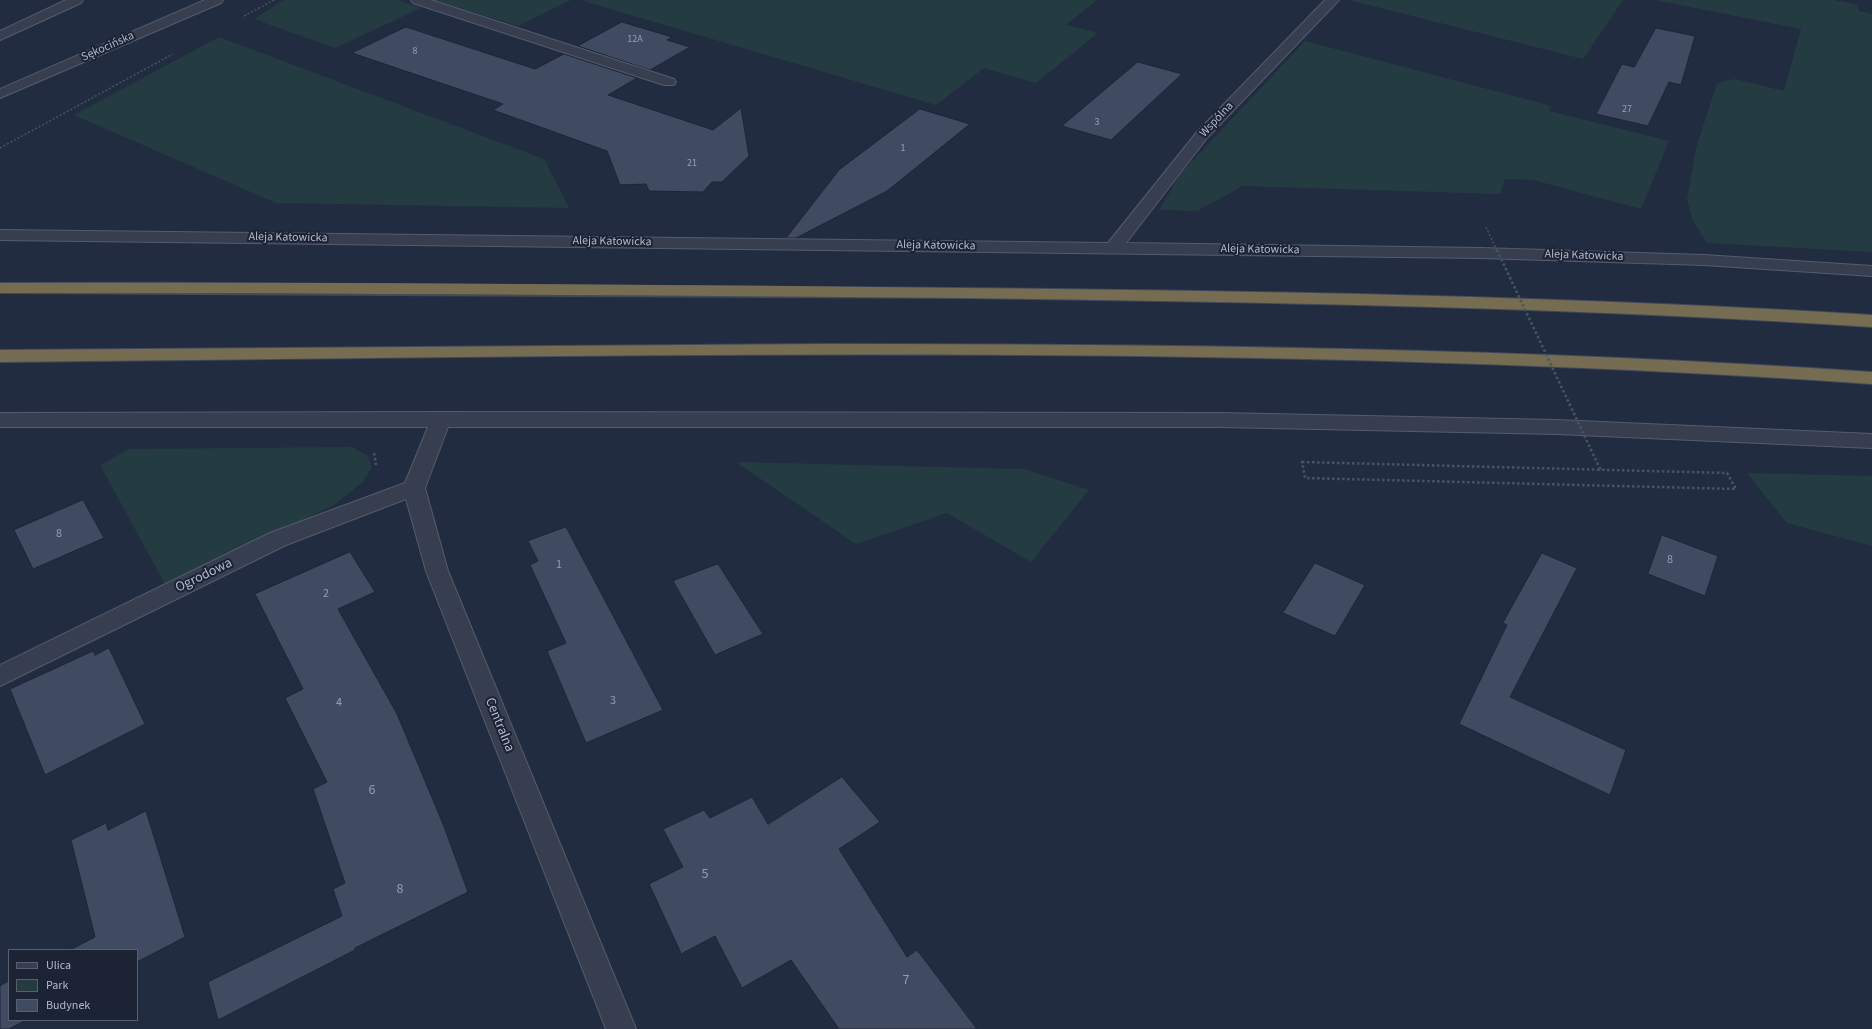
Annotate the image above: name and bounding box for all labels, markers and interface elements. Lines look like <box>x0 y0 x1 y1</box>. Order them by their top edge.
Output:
street label: Sękocińska <box>79 29 137 65</box>
house number: 12A <box>627 34 643 46</box>
house number: 8 <box>413 46 417 58</box>
street label: Wspólna <box>1197 99 1237 141</box>
house number: 27 <box>1622 104 1632 116</box>
house number: 3 <box>1095 117 1099 129</box>
house number: 1 <box>901 143 905 155</box>
house number: 21 <box>687 158 697 170</box>
street label: Aleja Katowicka <box>248 230 328 246</box>
street label: Aleja Katowicka <box>572 234 652 250</box>
street label: Aleja Katowicka <box>896 238 976 254</box>
street label: Aleja Katowicka <box>1220 242 1300 258</box>
street label: Aleja Katowicka <box>1544 247 1624 265</box>
house number: 8 <box>56 527 62 541</box>
house number: 8 <box>1667 553 1673 567</box>
street label: Ogrodowa <box>173 555 235 597</box>
house number: 1 <box>556 558 562 572</box>
house number: 2 <box>323 587 329 601</box>
house number: 3 <box>610 694 616 708</box>
street label: Centralna <box>480 695 518 755</box>
house number: 4 <box>336 696 342 710</box>
house number: 6 <box>369 783 375 799</box>
house number: 5 <box>702 867 708 883</box>
house number: 8 <box>397 882 403 898</box>
legend <box>8 949 138 1021</box>
text: Ulica <box>46 957 71 974</box>
house number: 7 <box>903 973 909 989</box>
text: Park <box>46 977 68 994</box>
text: Budynek <box>46 997 90 1014</box>

